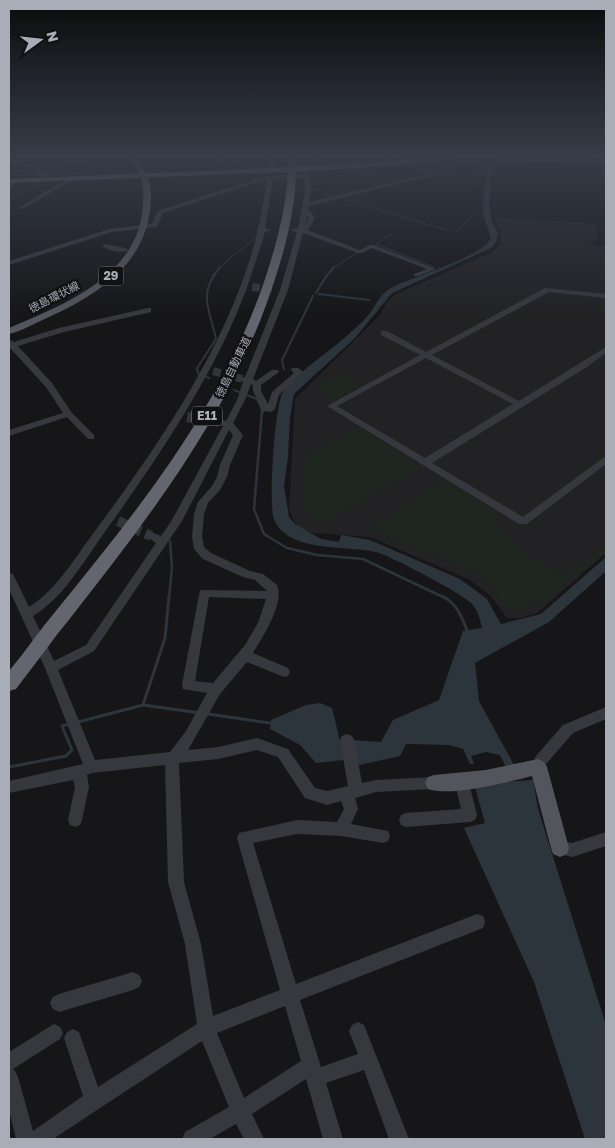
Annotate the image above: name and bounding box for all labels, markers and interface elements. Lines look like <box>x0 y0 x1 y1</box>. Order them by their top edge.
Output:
north arrow <box>15 15 65 65</box>
text: N <box>43 29 63 44</box>
road number: 29 <box>98 266 124 286</box>
street label: 徳島環状線 <box>26 278 81 315</box>
street label: 徳島自動車道 <box>212 334 253 399</box>
road number: E11 <box>192 406 222 426</box>

